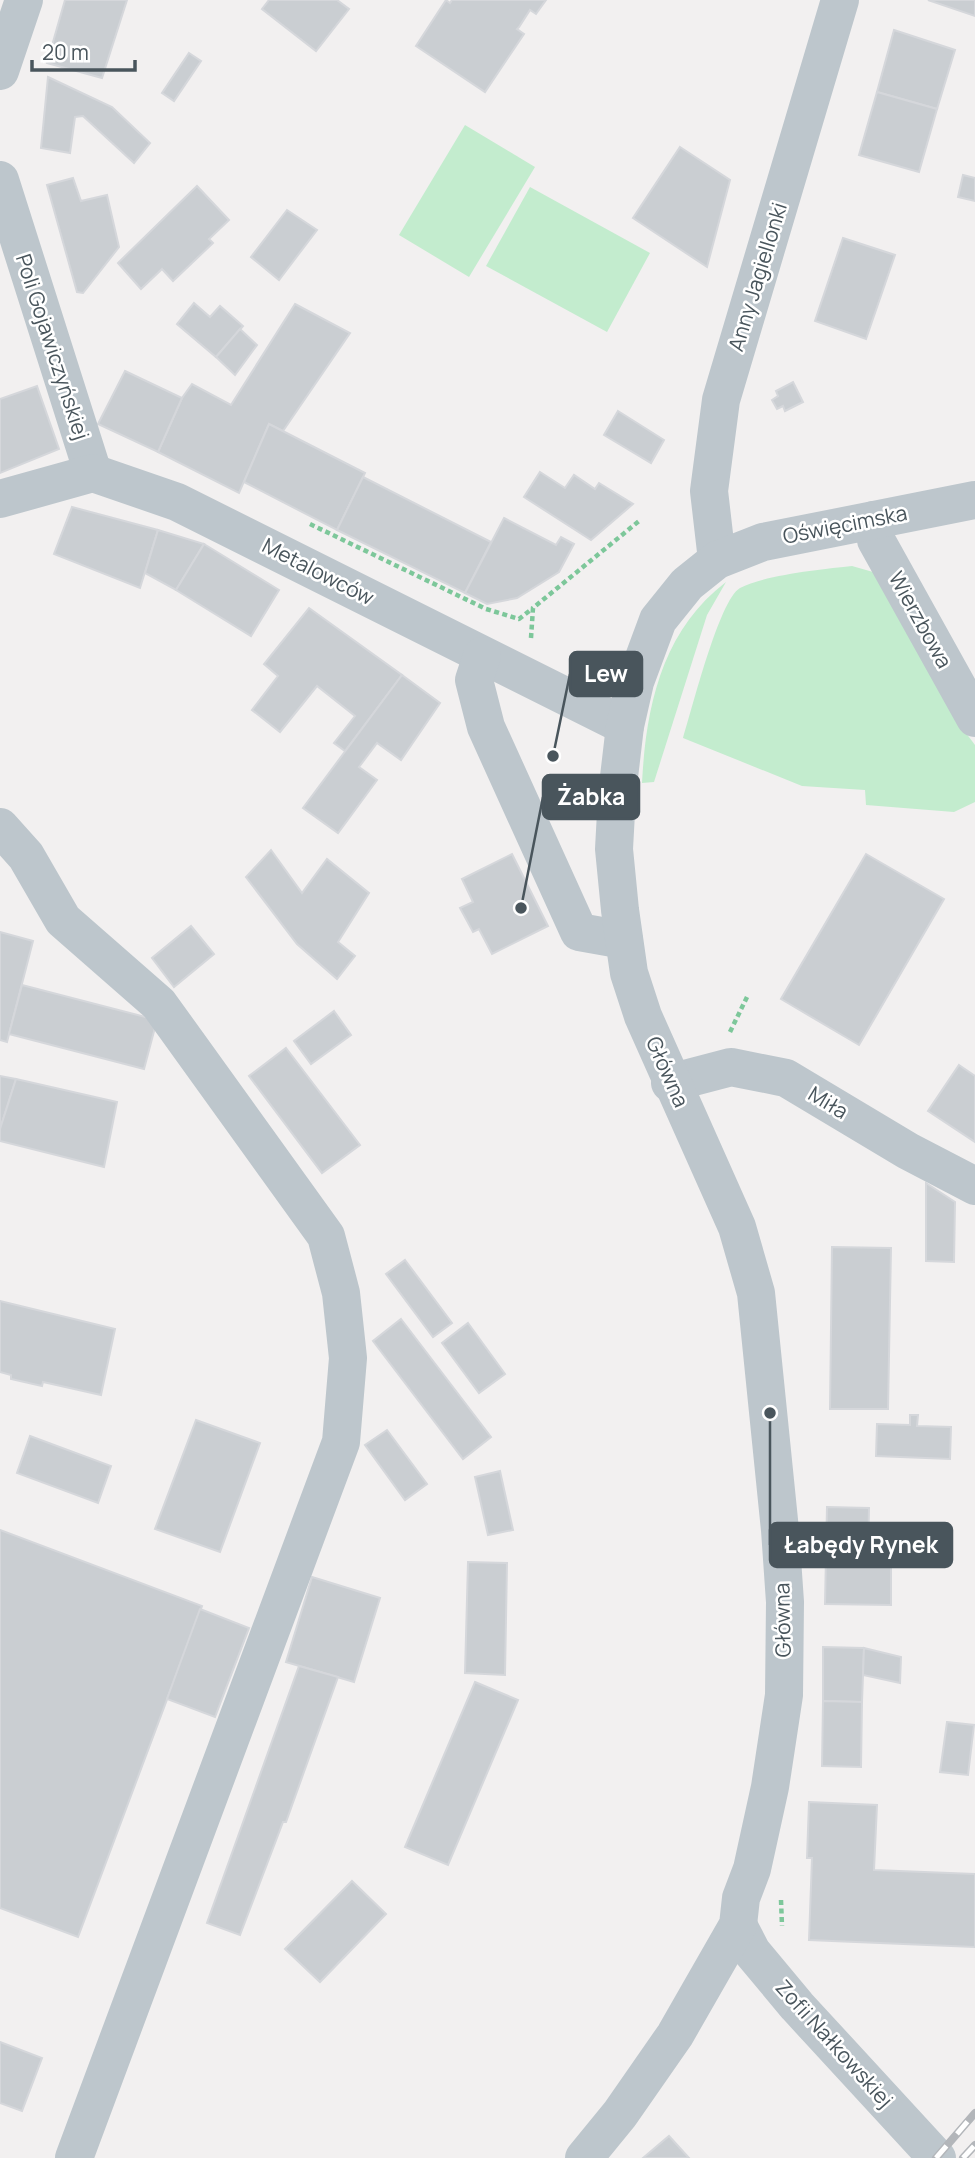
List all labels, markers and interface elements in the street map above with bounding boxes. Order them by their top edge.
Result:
scale bar [32,28,135,72]
text: 20 m [42,38,89,66]
street label: Anny Jagiellonki [721,199,793,355]
street label: Poli Gojawiczyńskiej [10,250,96,443]
street label: Oświęcimska [780,498,909,550]
street label: Metalowców [258,531,379,611]
street label: Wierzbowa [883,566,959,673]
callout: Lew [570,652,642,696]
text: Lew [584,657,628,689]
callout: Żabka [543,775,639,819]
text: Żabka [557,780,625,812]
street label: Główna [640,1032,696,1111]
street label: Miła [803,1079,854,1125]
callout: Łabędy Rynek [770,1523,952,1567]
text: Łabędy Rynek [784,1528,939,1560]
street label: Główna [767,1583,797,1658]
street label: Zofii Nałkowskiej [770,1973,900,2113]

